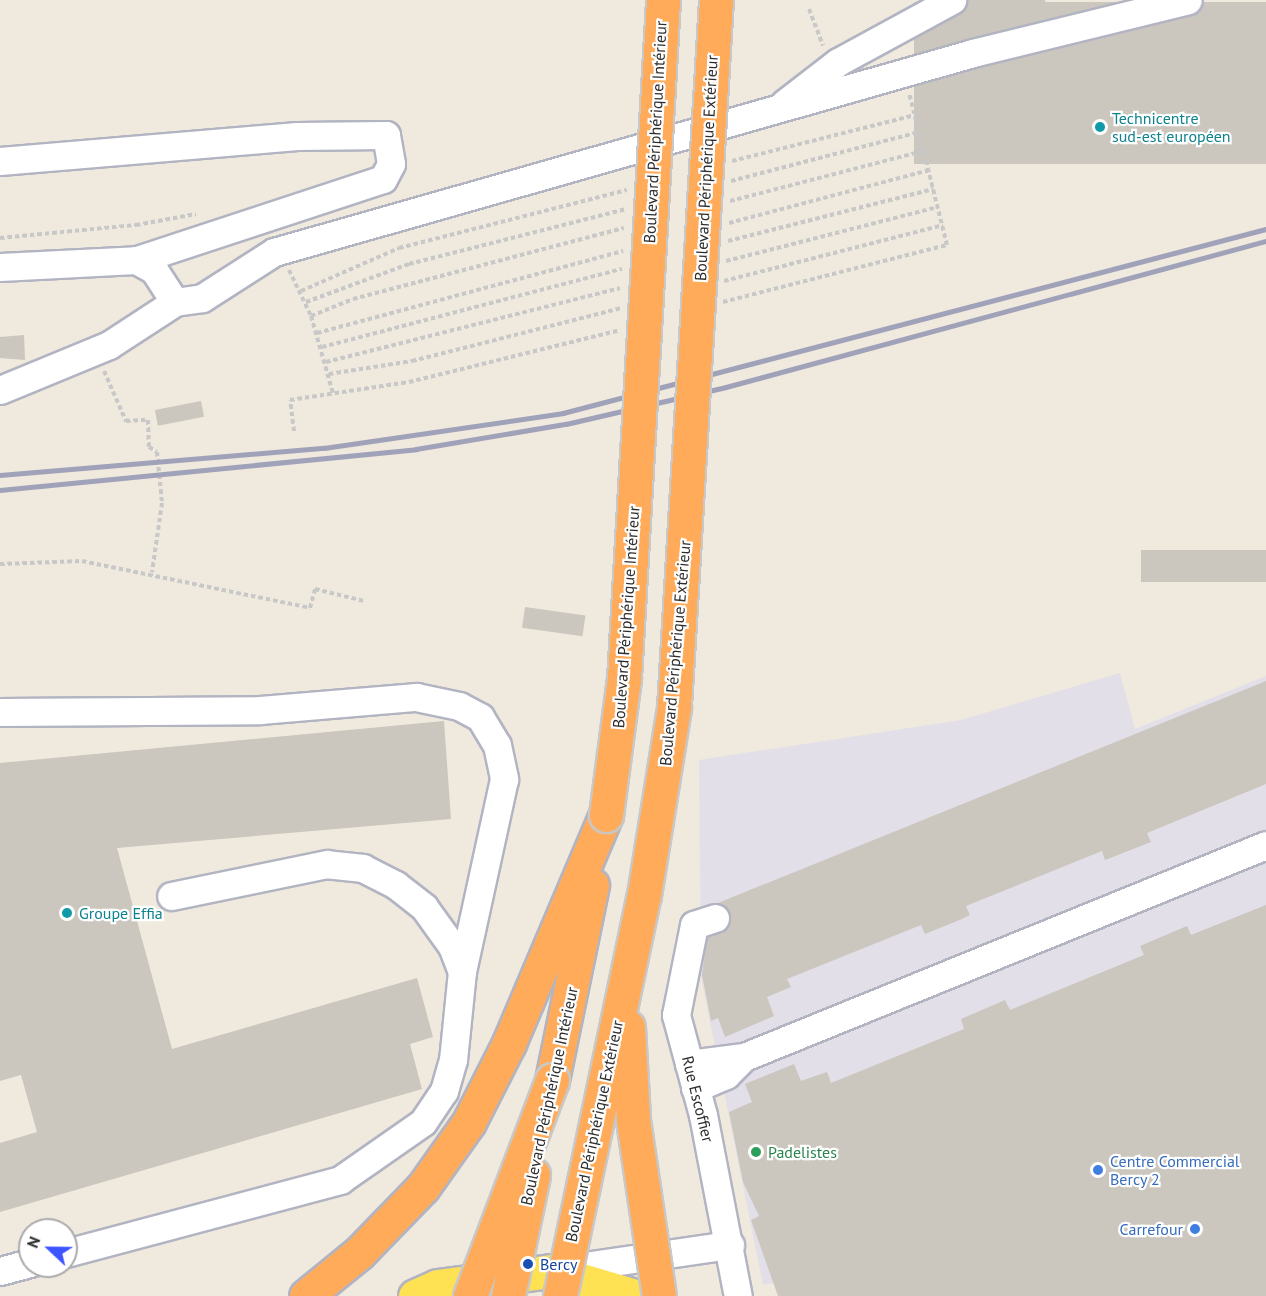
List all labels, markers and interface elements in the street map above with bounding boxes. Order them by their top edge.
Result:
street label: Boulevard Périphérique Intérieur [640,20,670,244]
street label: Boulevard Périphérique Extérieur [690,55,722,281]
place label: Technicentre sud-est européen [1112,108,1231,146]
marker: Technicentre sud-est européen [1093,120,1107,134]
street label: Boulevard Périphérique Intérieur [609,505,643,729]
street label: Boulevard Périphérique Extérieur [656,540,694,766]
place label: Groupe Effia [79,903,163,923]
marker: Groupe Effia [60,906,74,920]
street label: Boulevard Périphérique Intérieur [516,985,582,1207]
street label: Boulevard Périphérique Extérieur [561,1018,627,1244]
street label: Rue Escoffier [678,1054,718,1144]
place label: Padelistes [768,1142,837,1162]
marker: Padelistes [749,1145,763,1159]
place label: Centre Commercial Bercy 2 [1110,1151,1240,1189]
marker: Centre Commercial Bercy 2 [1091,1163,1105,1177]
north arrow [18,1218,78,1278]
place label: Carrefour [1120,1219,1183,1239]
marker: Carrefour [1188,1222,1202,1236]
text: N [22,1233,44,1251]
place label: Bercy [540,1254,577,1274]
marker: Bercy [521,1257,535,1271]

